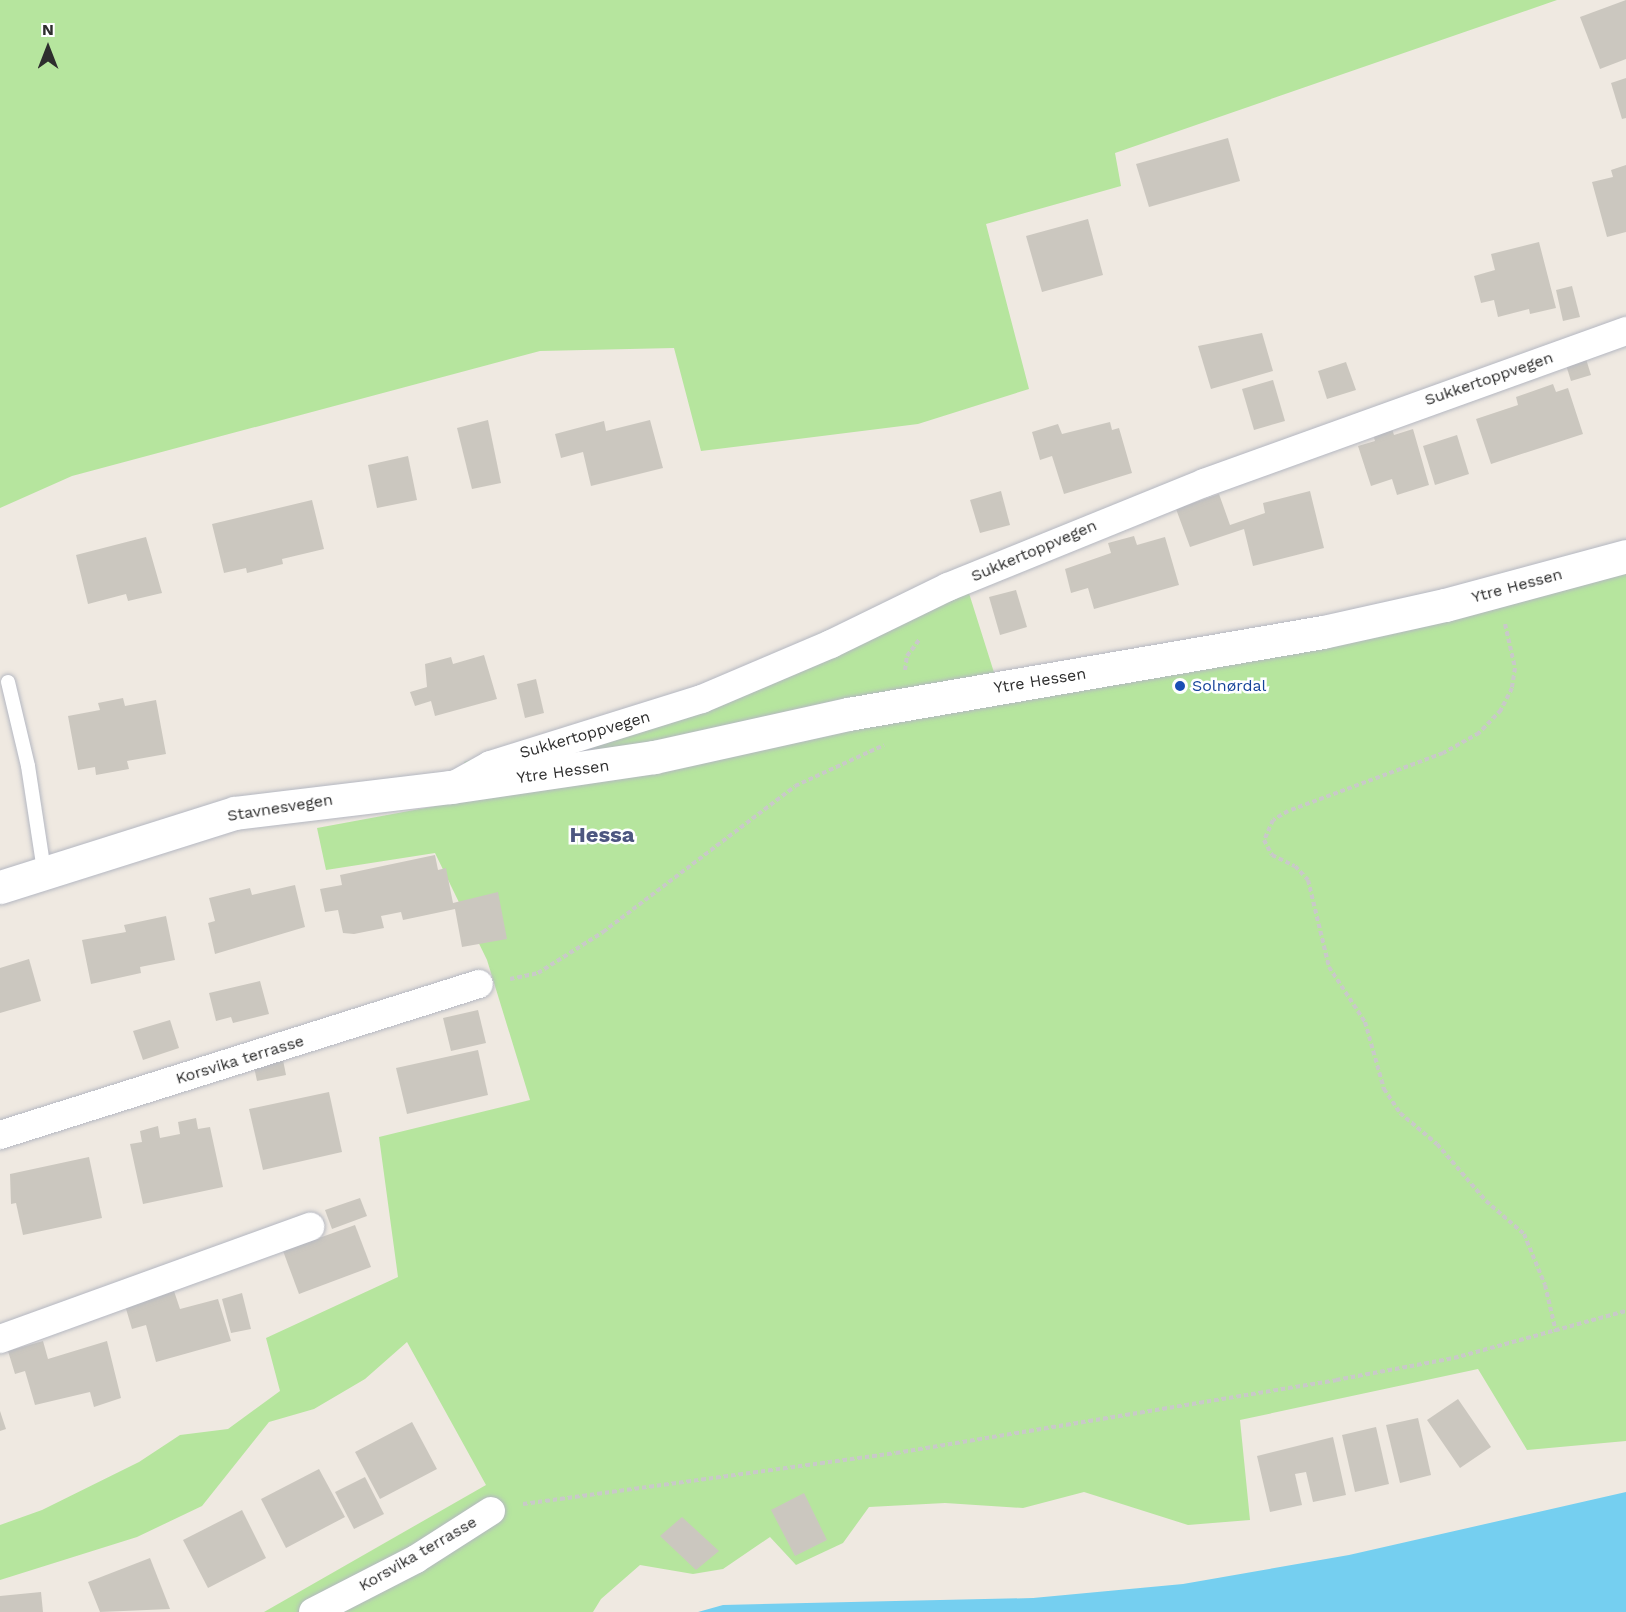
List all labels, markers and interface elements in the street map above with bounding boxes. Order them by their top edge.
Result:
north arrow [18,18,78,78]
text: N [42,20,54,39]
street label: Sukkertoppvegen [1422,348,1556,410]
street label: Sukkertoppvegen [968,516,1100,586]
street label: Ytre Hessen [1470,565,1564,607]
street label: Ytre Hessen [992,664,1088,698]
place label: Solnørdal [1192,676,1267,696]
marker: Solnørdal [1173,679,1187,693]
street label: Sukkertoppvegen [518,707,652,763]
street label: Ytre Hessen [516,756,610,788]
street label: Stavnesvegen [226,790,334,826]
district label: Hessa [569,822,635,848]
street label: Korsvika terrasse [173,1031,307,1089]
street label: Korsvika terrasse [355,1512,481,1596]

